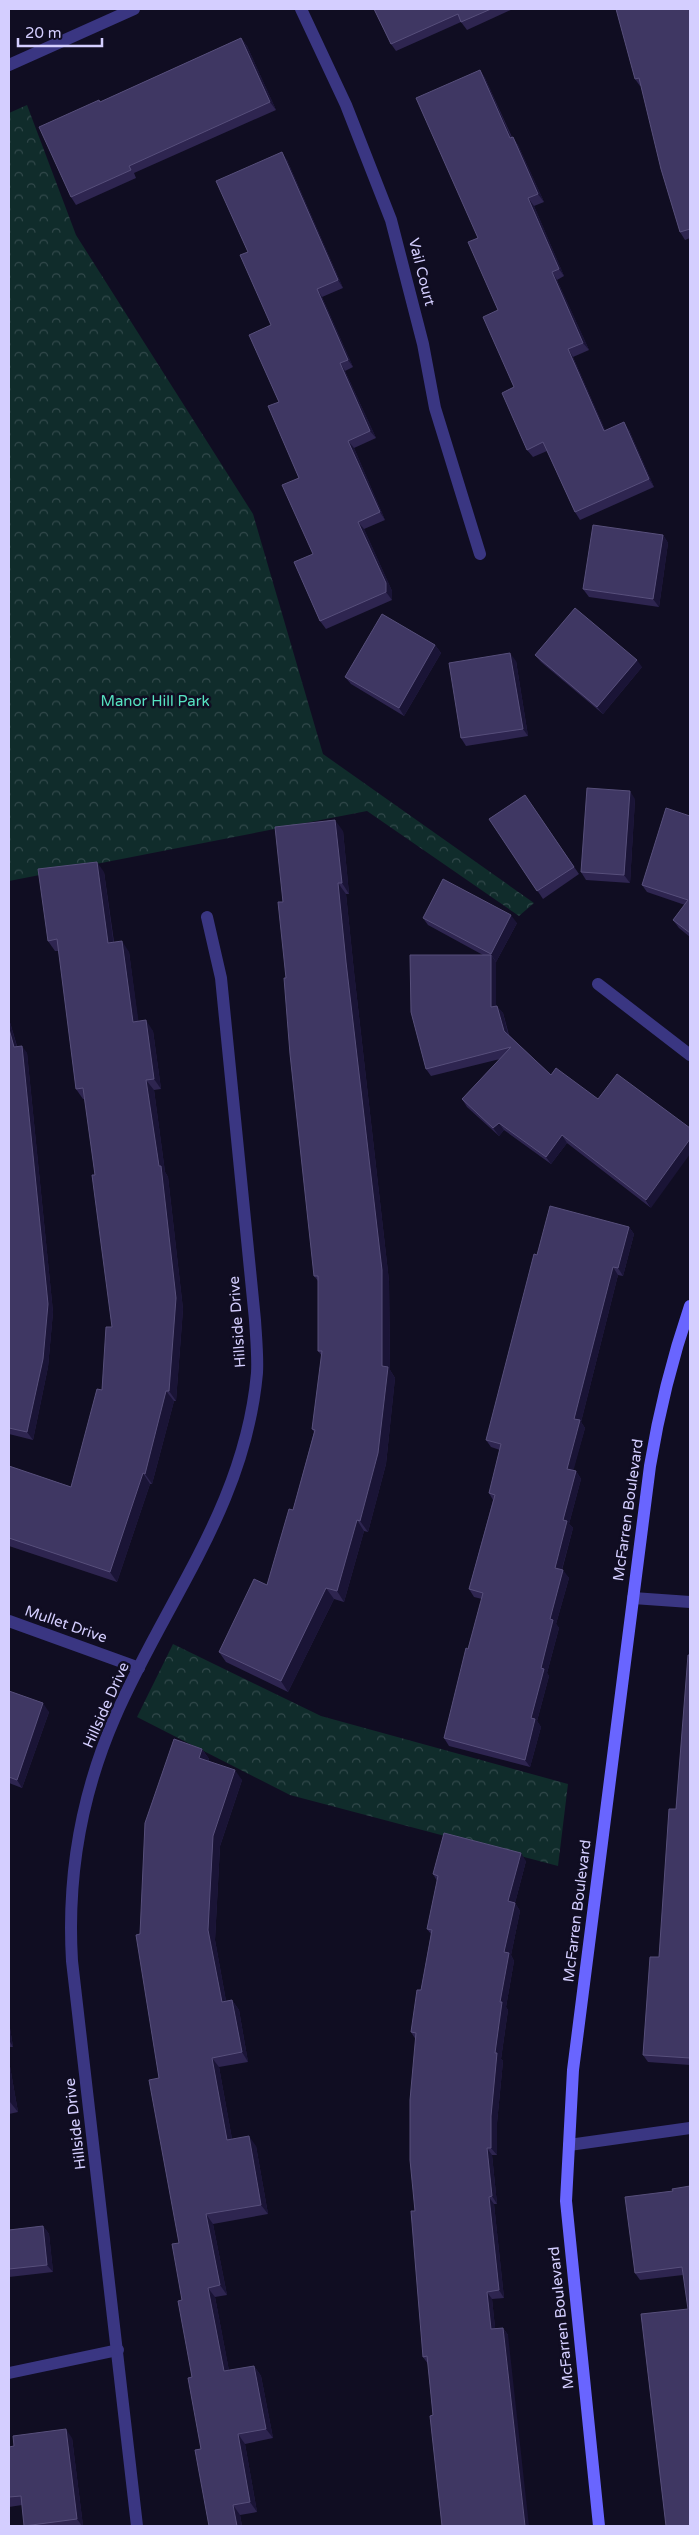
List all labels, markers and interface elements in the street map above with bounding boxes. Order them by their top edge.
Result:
scale bar [18,15,101,47]
text: 20 m [25,24,62,42]
street label: Vail Court [405,236,439,308]
park label: Manor Hill Park [100,692,210,710]
street label: Hillside Drive [225,1275,249,1369]
street label: McFarren Boulevard [609,1438,647,1582]
street label: Mullet Drive [22,1601,110,1647]
street label: Hillside Drive [79,1659,133,1751]
street label: McFarren Boulevard [559,1839,595,1983]
street label: Hillside Drive [60,2077,90,2171]
street label: McFarren Boulevard [545,2246,577,2390]

